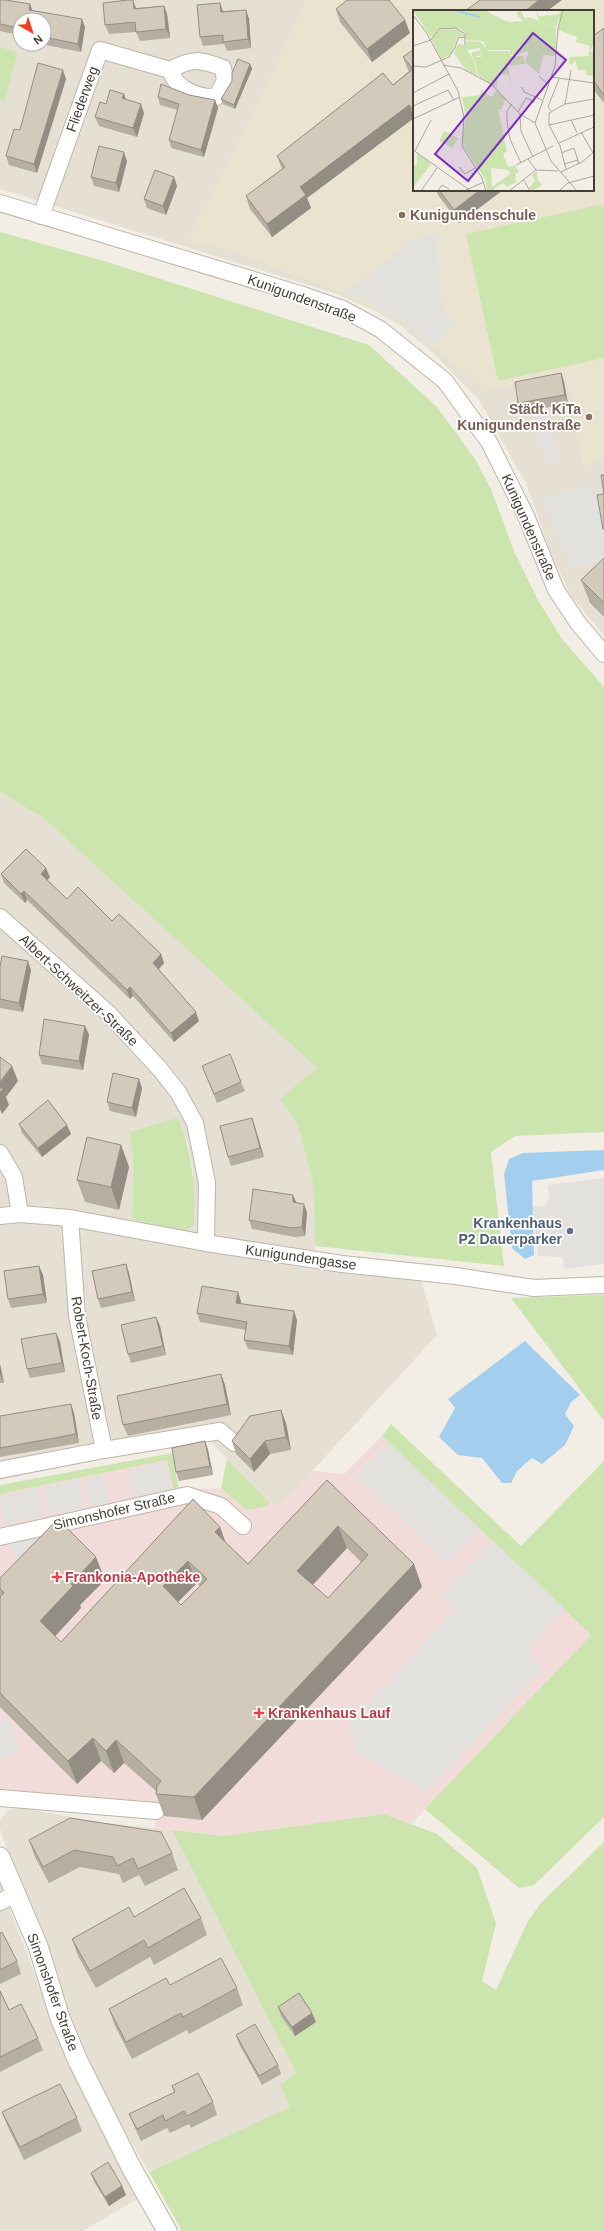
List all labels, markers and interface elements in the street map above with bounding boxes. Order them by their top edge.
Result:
inset map [413,10,594,191]
north arrow [12,12,52,52]
text: N [31,33,45,47]
street label: Fliederweg [63,64,101,134]
place label: Kunigundenschule [410,207,536,223]
marker: Kunigundenschule [397,210,407,220]
street label: Kunigundenstraße [246,271,359,325]
place label: Städt. KiTa Kunigundenstraße [457,401,581,433]
marker: Städt. KiTa Kunigundenstraße [584,412,594,422]
street label: Kunigundenstraße [498,471,560,583]
street label: Albert-Schweitzer-Straße [16,931,142,1049]
place label: Krankenhaus P2 Dauerparker [458,1215,563,1247]
marker: Krankenhaus P2 Dauerparker [565,1226,575,1236]
street label: Kunigundengasse [244,1241,358,1273]
street label: Robert-Koch-Straße [68,1295,106,1421]
street label: Simonshofer Straße [52,1489,177,1533]
place label: Frankonia-Apotheke [65,1569,201,1585]
marker: Frankonia-Apotheke [52,1572,62,1582]
place label: Krankenhaus Lauf [268,1705,390,1721]
marker: Krankenhaus Lauf [253,1707,265,1719]
street label: Simonshofer Straße [24,1931,82,2053]

